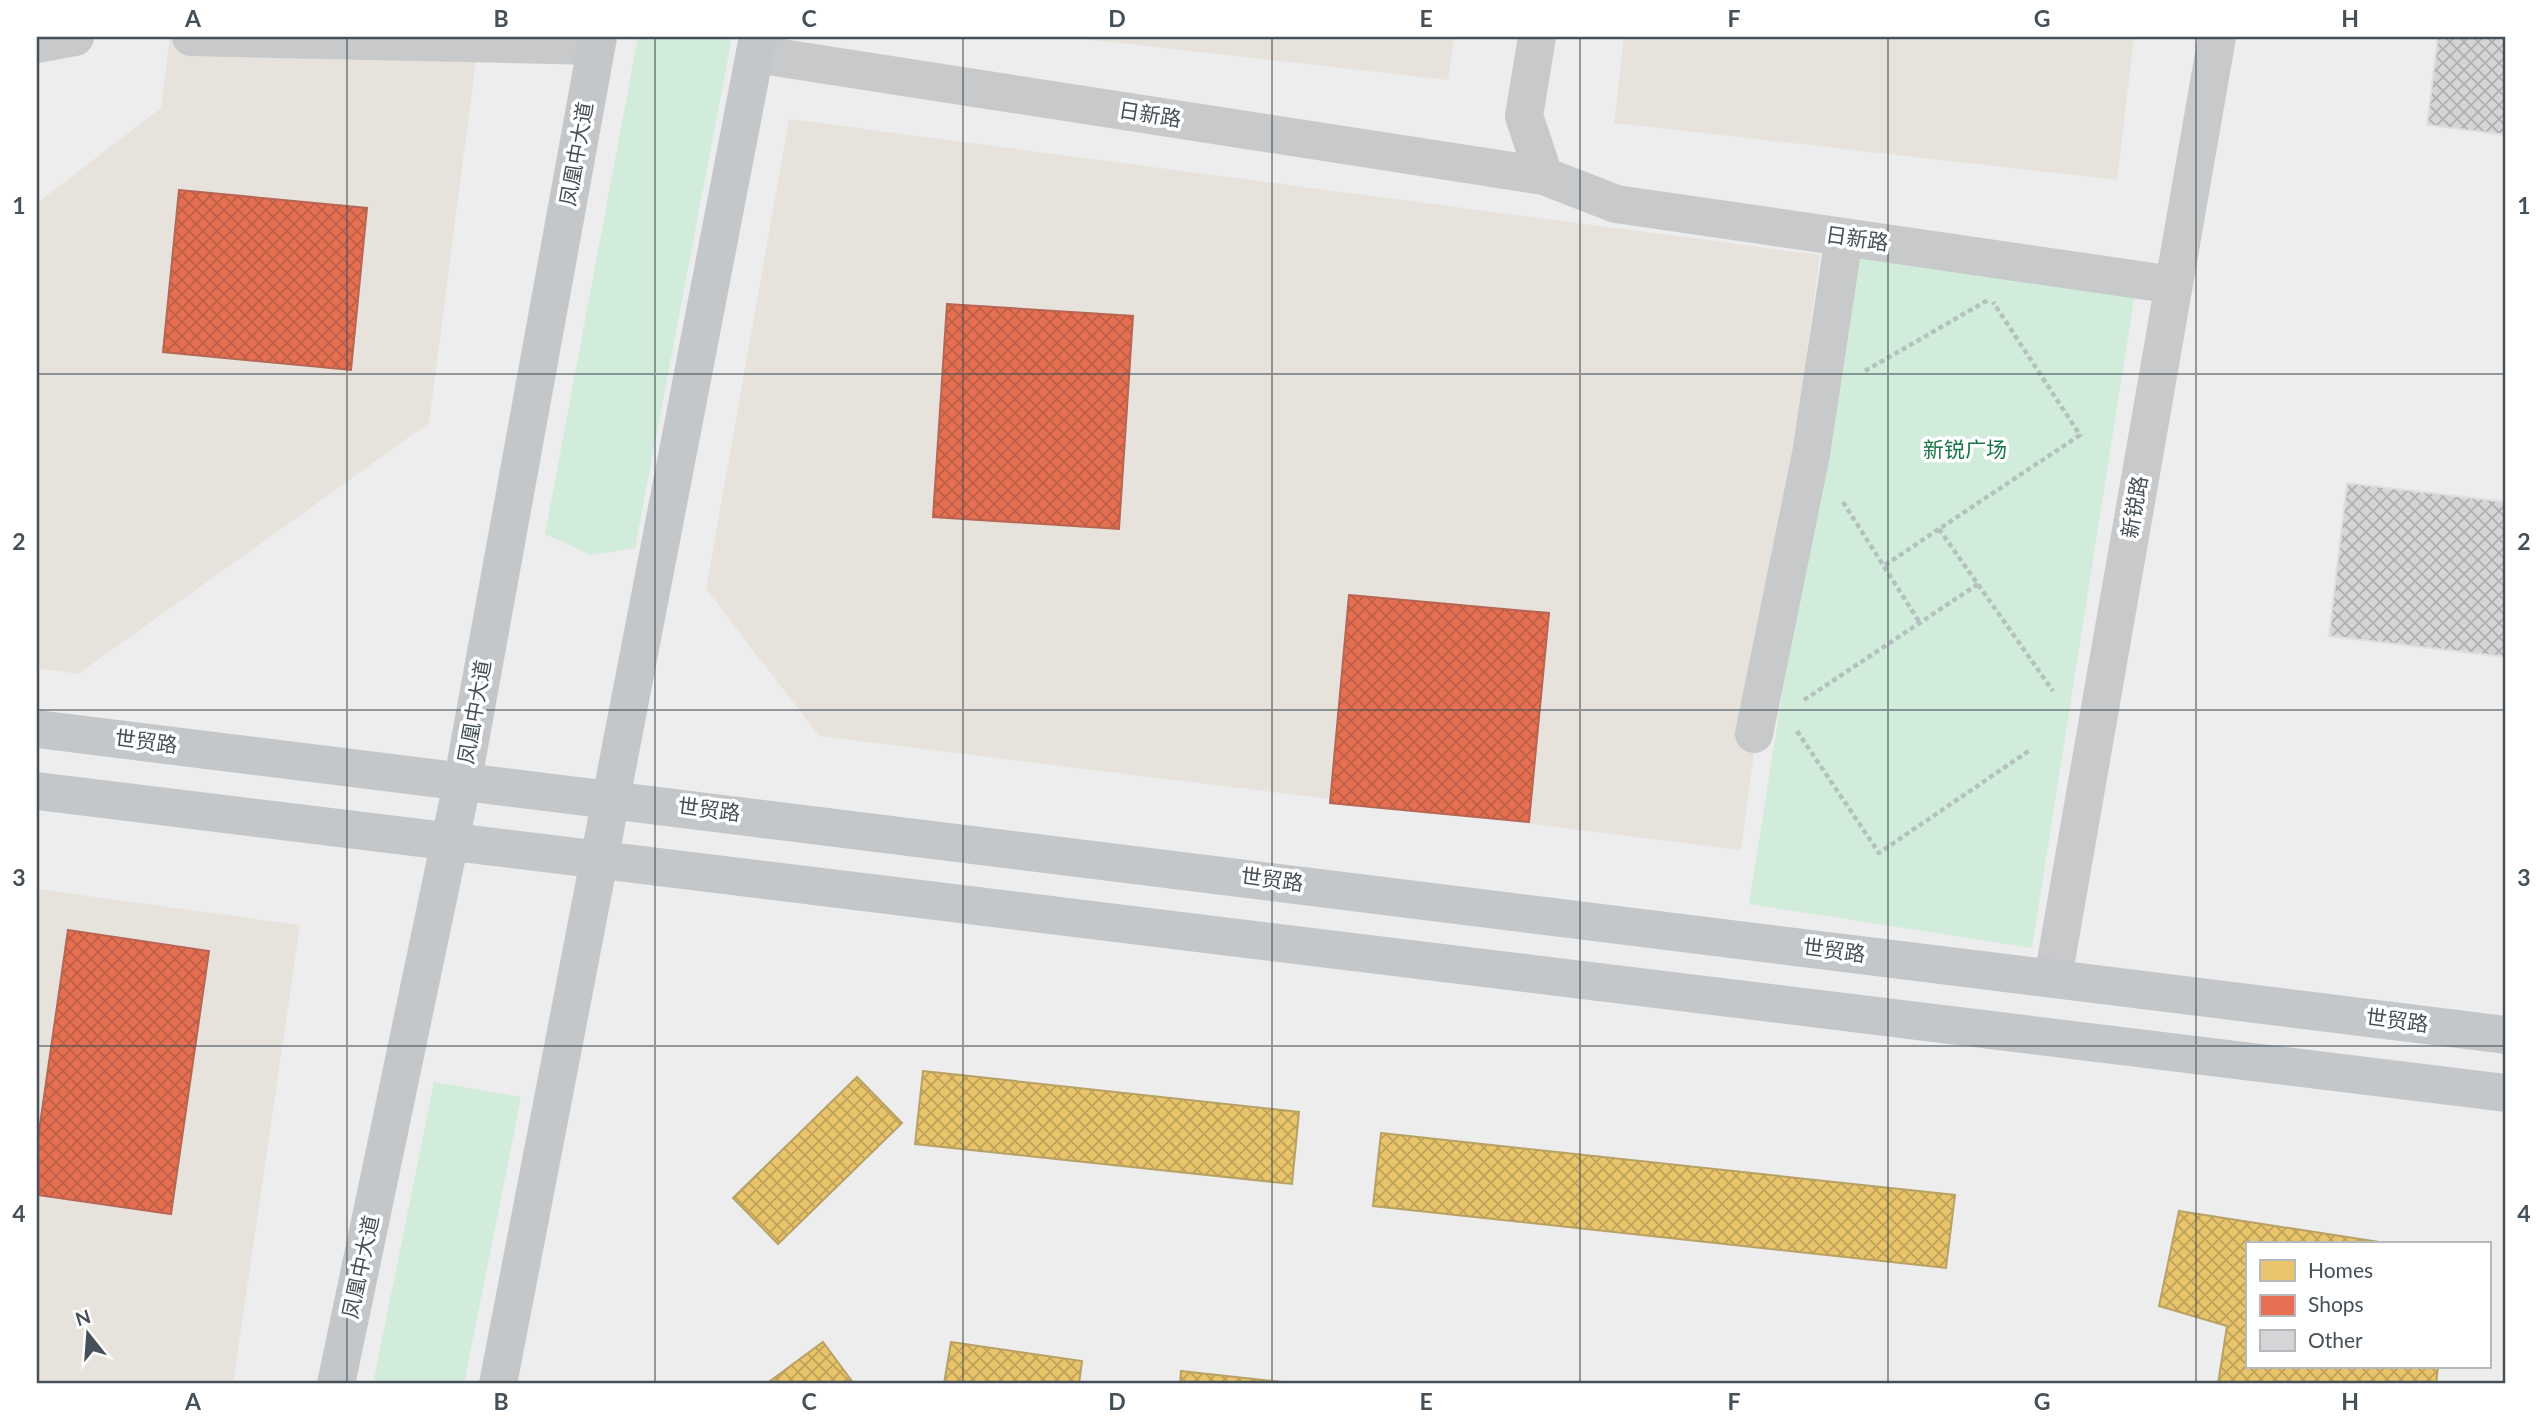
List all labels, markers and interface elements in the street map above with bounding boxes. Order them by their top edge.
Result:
text: A [184,4,202,32]
text: B [493,4,509,32]
text: C [801,4,817,32]
text: D [1108,4,1126,32]
text: E [1419,4,1433,32]
text: F [1727,4,1741,32]
text: G [2034,4,2050,32]
text: H [2341,4,2359,32]
street label: 日新路 [1117,96,1183,131]
street label: 凤凰中大道 [554,100,597,208]
text: 1 [12,191,26,219]
text: 1 [2517,191,2531,219]
street label: 日新路 [1824,221,1890,254]
park label: 新锐广场 [1923,436,2007,461]
street label: 新锐路 [2116,474,2151,540]
text: 2 [12,527,26,555]
text: 2 [2517,527,2531,555]
street label: 凤凰中大道 [452,658,495,766]
street label: 世贸路 [113,724,179,757]
street label: 世贸路 [676,792,742,825]
street label: 世贸路 [1239,862,1305,895]
text: 3 [12,863,26,891]
text: 3 [2517,863,2531,891]
street label: 世贸路 [1801,933,1867,966]
street label: 世贸路 [2364,1003,2430,1036]
text: 4 [12,1199,26,1227]
text: 4 [2517,1199,2531,1227]
street label: 凤凰中大道 [336,1213,383,1321]
legend [2246,1242,2490,1368]
text: Homes [2308,1257,2373,1282]
text: Shops [2308,1291,2364,1316]
north arrow [52,1298,122,1368]
text: N [73,1304,93,1330]
text: Other [2308,1327,2363,1352]
text: A [184,1387,202,1415]
text: B [493,1387,509,1415]
text: C [801,1387,817,1415]
text: D [1108,1387,1126,1415]
text: E [1419,1387,1433,1415]
text: F [1727,1387,1741,1415]
text: G [2034,1387,2050,1415]
text: H [2341,1387,2359,1415]

